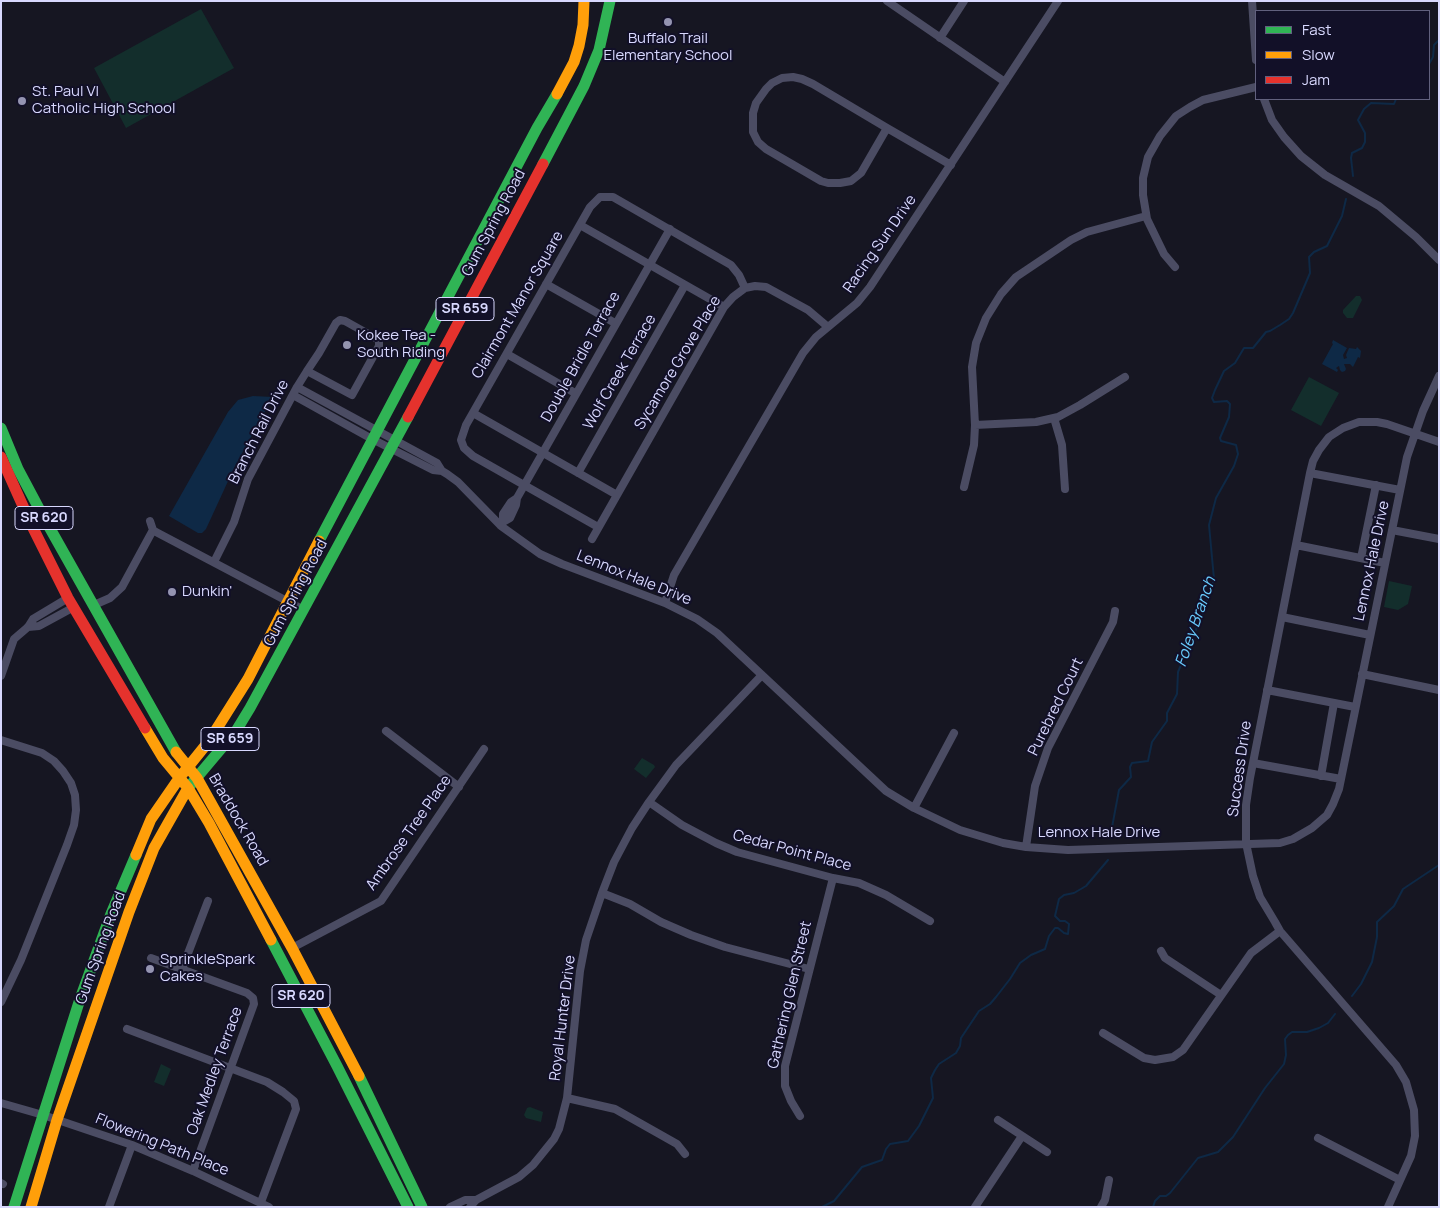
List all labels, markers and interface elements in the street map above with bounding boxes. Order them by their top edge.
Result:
legend [1255,10,1430,100]
marker: Buffalo Trail Elementary School [662,16,674,28]
text: Fast [1302,19,1331,40]
place label: Buffalo Trail Elementary School [604,30,732,65]
text: Slow [1302,44,1335,65]
text: Jam [1302,69,1330,90]
place label: St. Paul VI Catholic High School [32,83,175,118]
marker: St. Paul VI Catholic High School [16,95,28,107]
street label: Gum Spring Road [458,166,530,280]
street label: Racing Sun Drive [840,192,920,296]
street label: Clairmont Manor Square [468,228,568,382]
street label: Double Bridle Terrace [538,289,624,425]
street label: Sycamore Grove Place [631,293,725,433]
road number: SR 659 [436,298,494,320]
street label: Wolf Creek Terrace [580,311,660,433]
place label: Kokee Tea - South Riding [357,327,445,362]
marker: Kokee Tea - South Riding [341,339,353,351]
street label: Branch Rail Drive [225,377,293,487]
street label: Lennox Hale Drive [1350,499,1394,623]
road number: SR 620 [15,506,73,530]
street label: Gum Spring Road [260,536,332,650]
street label: Lennox Hale Drive [574,547,694,609]
water label: Foley Branch [1172,575,1220,669]
place label: Dunkin' [182,583,232,601]
marker: Dunkin' [166,586,178,598]
street label: Purebred Court [1025,655,1087,759]
street label: Success Drive [1224,720,1256,818]
road number: SR 659 [201,728,259,751]
street label: Braddock Road [204,771,272,869]
street label: Ambrose Tree Place [362,772,456,894]
street label: Lennox Hale Drive [1038,824,1160,842]
street label: Cedar Point Place [731,826,853,876]
street label: Gum Spring Road [72,889,130,1007]
street label: Gathering Glen Street [764,919,816,1071]
place label: SprinkleSpark Cakes [160,951,255,986]
street label: Royal Hunter Drive [546,954,580,1082]
marker: SprinkleSpark Cakes [144,963,156,975]
road number: SR 620 [272,984,330,1008]
street label: Oak Medley Terrace [183,1004,247,1138]
street label: Flowering Path Place [93,1110,231,1180]

